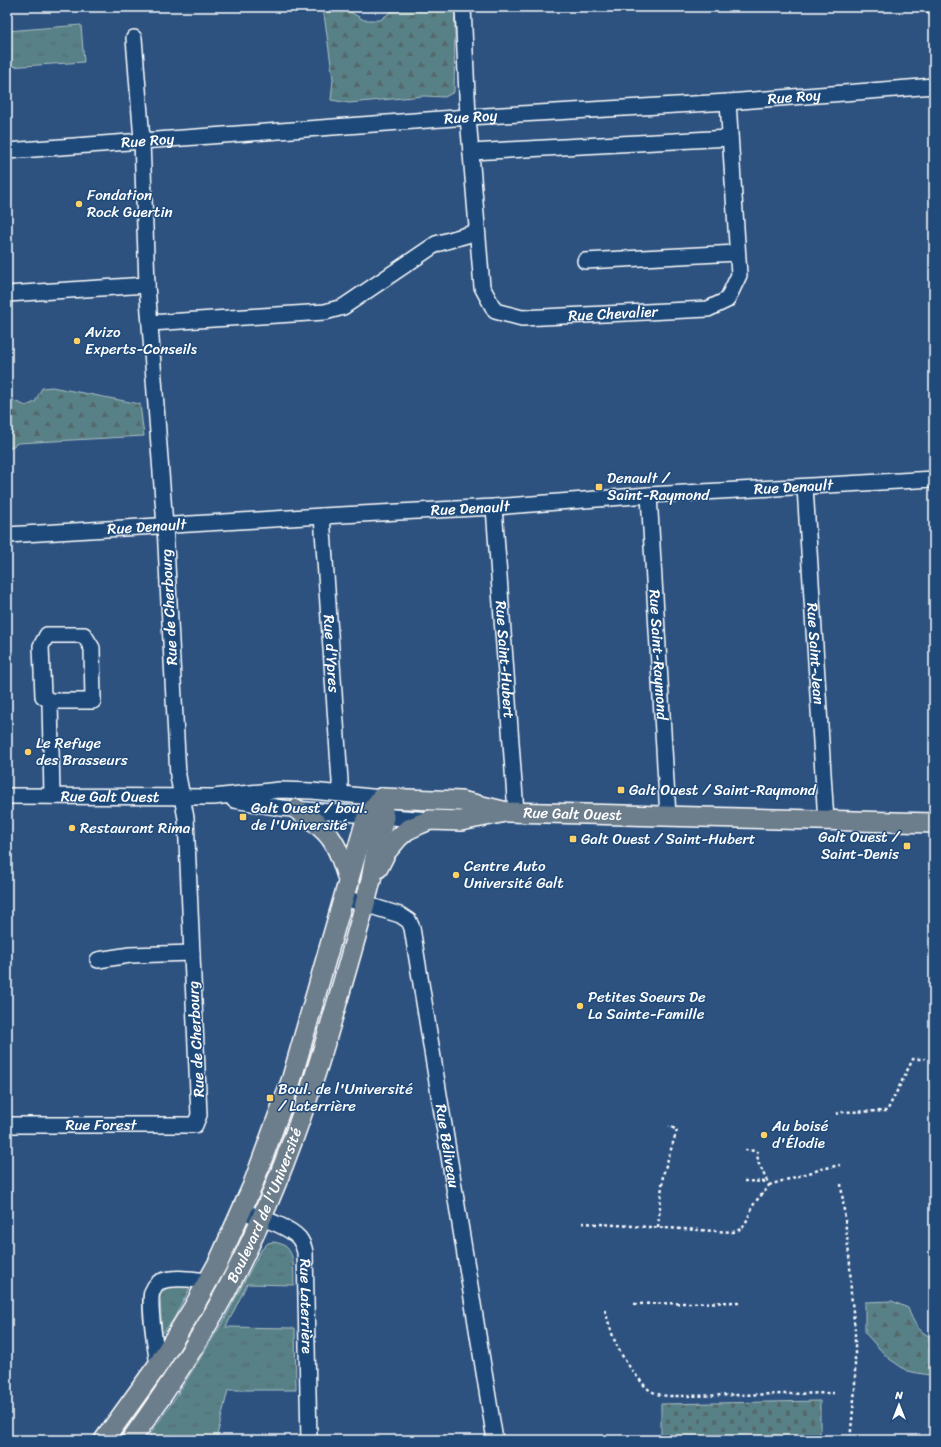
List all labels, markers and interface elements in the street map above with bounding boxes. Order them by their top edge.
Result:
street label: Rue Roy [767,82,822,112]
street label: Rue Roy [443,102,498,132]
street label: Rue Roy [120,126,175,156]
place label: Fondation Rock Guertin [87,182,173,225]
marker: Fondation Rock Guertin [74,199,84,209]
street label: Rue Chevalier [568,298,659,329]
place label: Avizo Experts-Conseils [84,319,198,362]
marker: Avizo Experts-Conseils [72,336,82,346]
place label: Denault / Saint-Raymond [607,465,710,508]
street label: Rue Denault [753,472,835,502]
marker: Denault / Saint-Raymond [594,482,604,492]
street label: Rue Denault [430,493,512,523]
street label: Rue Denault [107,511,188,542]
street label: Rue de Cherbourg [153,548,185,666]
street label: Rue Saint-Raymond [642,589,675,722]
street label: Rue Saint-Hubert [488,600,522,720]
street label: Rue Saint-Jean [799,602,832,705]
street label: Rue d'Ypres [316,614,347,694]
place label: Le Refuge des Brasseurs [36,730,128,773]
marker: Le Refuge des Brasseurs [23,747,33,757]
place label: Galt Ouest / Saint-Raymond [629,777,817,803]
street label: Rue Galt Ouest [61,783,160,810]
marker: Galt Ouest / Saint-Raymond [616,785,626,795]
place label: Galt Ouest / boul. de l'Université [251,795,368,838]
street label: Rue Galt Ouest [523,799,623,828]
marker: Galt Ouest / boul. de l'Université [238,812,248,822]
place label: Restaurant Rima [80,815,191,841]
marker: Restaurant Rima [67,823,77,833]
place label: Galt Ouest / Saint-Denis [818,824,901,867]
place label: Galt Ouest / Saint-Hubert [581,826,756,852]
marker: Galt Ouest / Saint-Hubert [568,834,578,844]
marker: Galt Ouest / Saint-Denis [902,841,912,851]
place label: Centre Auto Université Galt [464,853,564,896]
marker: Centre Auto Université Galt [451,870,461,880]
street label: Rue de Cherbourg [180,980,212,1098]
place label: Petites Soeurs De La Sainte-Famille [588,984,706,1027]
marker: Petites Soeurs De La Sainte-Famille [575,1001,585,1011]
place label: Boul. de l'Université / Laterrière [278,1076,413,1119]
marker: Boul. de l'Université / Laterrière [265,1093,275,1103]
street label: Rue Béliveau [428,1102,467,1190]
street label: Rue Forest [65,1112,138,1138]
place label: Au boisé d'Élodie [771,1113,829,1156]
street label: Boulevard de l'Université [220,1124,309,1288]
marker: Au boisé d'Élodie [759,1130,769,1140]
street label: Rue Laterrière [292,1258,320,1354]
north arrow [879,1385,919,1425]
text: N [894,1386,903,1405]

